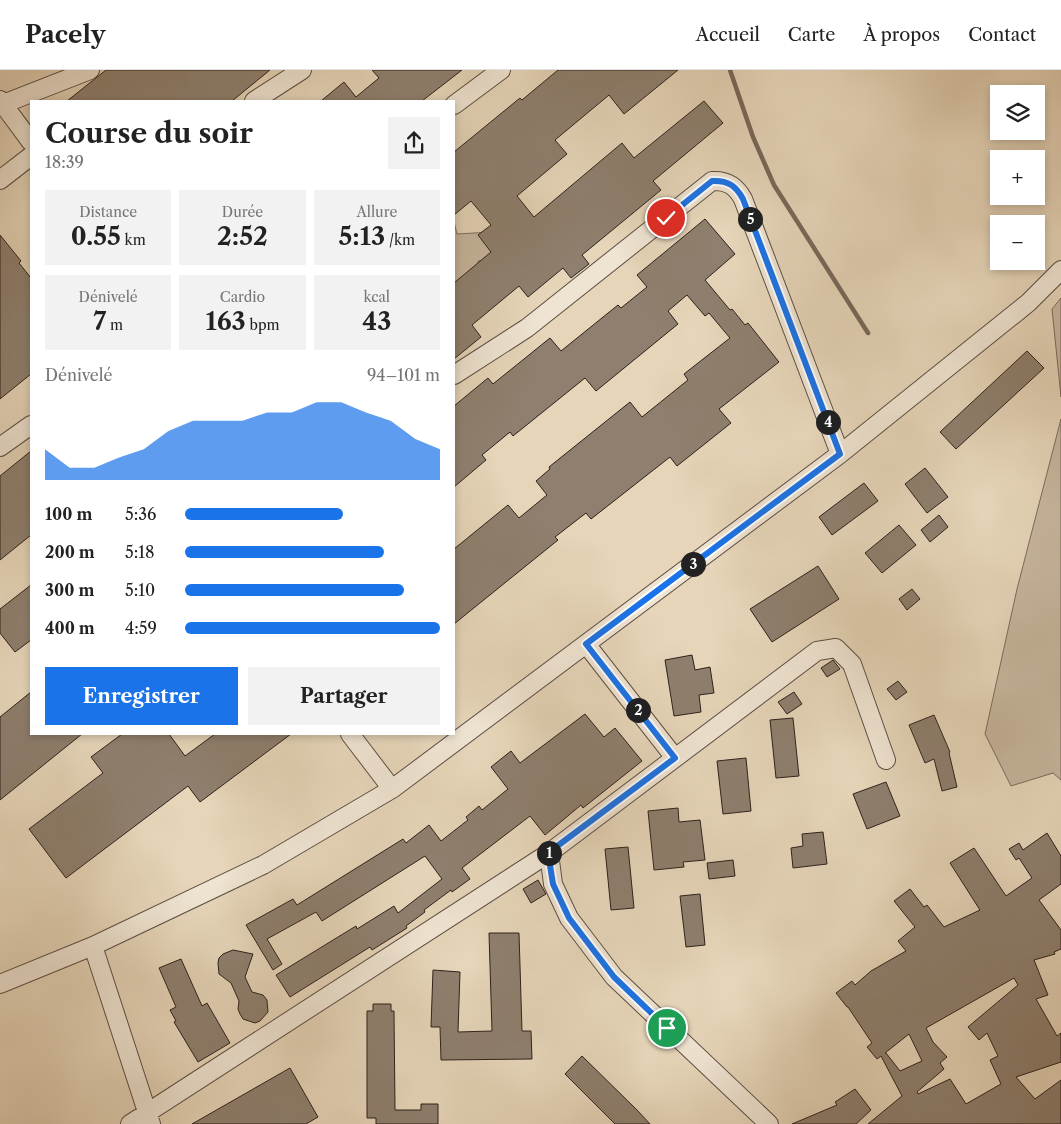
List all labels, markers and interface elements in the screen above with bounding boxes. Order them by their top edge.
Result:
text: Pacely [25,20,105,49]
text: Accueil [696,24,760,46]
text: Carte [788,24,835,46]
text: À propos [863,24,940,46]
text: Contact [968,24,1036,46]
map controls [990,85,1045,270]
button: layers [990,85,1045,140]
text: Course du soir [45,116,253,150]
button: share [388,117,440,169]
button: + [990,150,1045,205]
text: 18:39 [45,152,84,172]
pin [645,197,687,239]
text: Distance [79,203,137,221]
text: Durée [222,203,263,221]
text: Allure [356,203,397,221]
icon: check [652,204,680,232]
pin: 5 [738,206,762,232]
text: 5 [747,210,754,228]
button: − [990,215,1045,270]
text: 0.55 [71,221,121,252]
text: 2:52 [217,221,268,252]
text: 5:13 [339,221,385,252]
text: km [121,231,146,249]
text: /km [385,231,415,249]
text: Dénivelé [79,288,138,306]
text: Cardio [220,288,265,306]
text: kcal [364,288,390,306]
text: 7 [93,306,106,337]
text: 163 [205,306,246,337]
text: 43 [362,306,391,337]
text: m [106,316,123,334]
text: bpm [246,316,280,334]
text: Dénivelé [45,365,113,385]
text: 94–101 m [367,365,440,385]
pin: 4 [816,410,840,434]
text: 4 [824,413,833,431]
text: 100 m [45,504,92,524]
text: 5:36 [125,504,156,524]
text: 200 m [45,542,95,562]
text: 5:18 [125,542,154,562]
pin: 3 [680,552,706,576]
text: 3 [690,555,697,573]
text: 300 m [45,580,94,600]
text: 5:10 [125,580,155,600]
text: 400 m [45,618,95,638]
text: 4:59 [125,618,157,638]
button: Enregistrer [45,667,238,725]
button: Partager [248,667,440,725]
pin: 2 [626,698,650,722]
text: 2 [634,701,643,719]
pin: 1 [536,840,562,866]
text: 1 [546,844,553,862]
pin [646,1007,688,1049]
icon: arrive [653,1014,681,1042]

